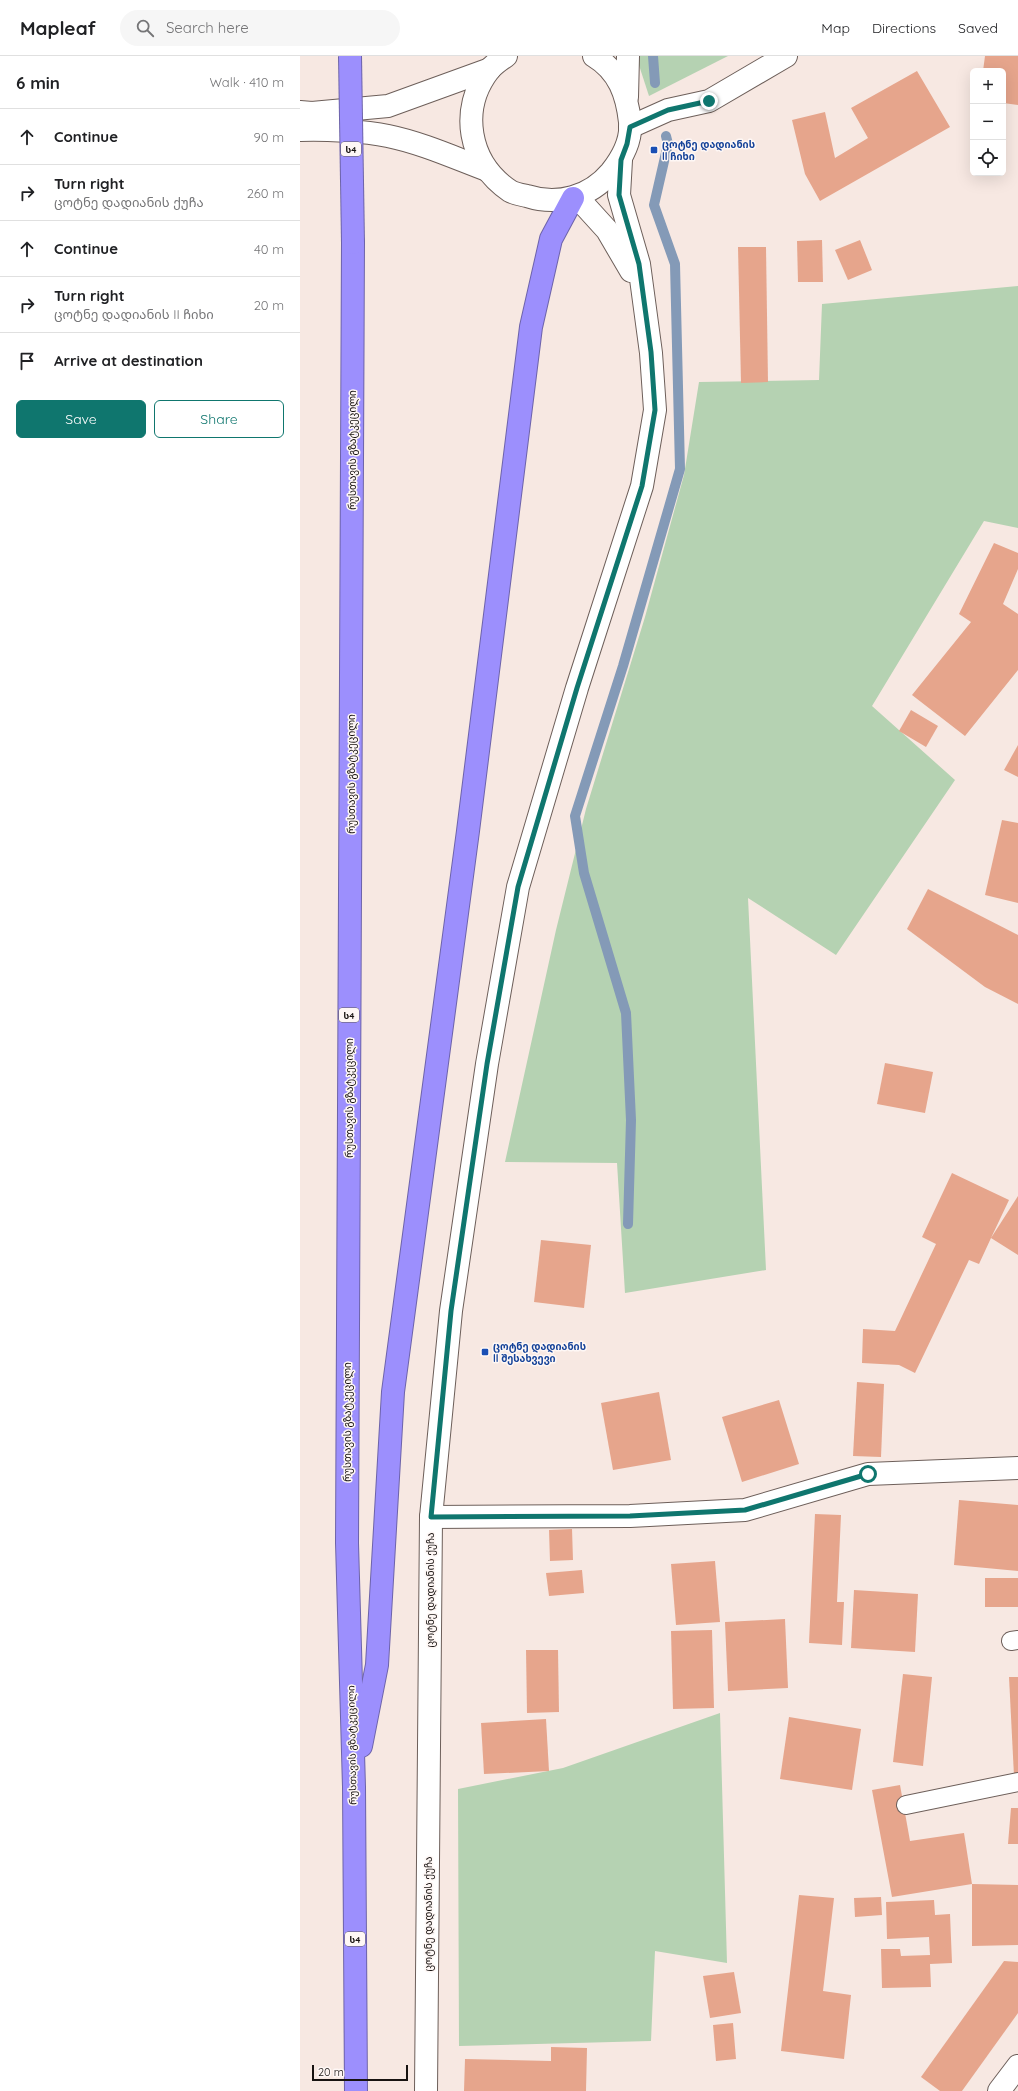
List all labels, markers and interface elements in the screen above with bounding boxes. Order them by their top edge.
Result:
search box [120,10,400,46]
text: Mapleaf [20,16,96,40]
icon: search [134,17,156,39]
text: Search here [166,18,249,37]
text: Map [821,19,850,37]
text: Directions [872,19,936,37]
text: Saved [958,19,998,37]
map controls [970,68,1006,176]
button: + [970,68,1006,104]
text: 6 min [16,72,60,93]
text: Walk · 410 m [209,74,284,90]
route end [700,92,718,110]
button: − [970,104,1006,140]
icon: ahead [16,126,38,148]
text: Continue [54,127,118,146]
text: 90 m [254,129,284,145]
place label: ცოტნე დადიანის II ჩიხი [662,138,755,163]
button: locate [970,140,1006,176]
road number: ს4 [341,142,361,156]
marker: ცოტნე დადიანის II ჩიხი [649,145,659,155]
text: Turn right [54,174,125,193]
icon: right [16,182,38,204]
text: 260 m [247,185,284,201]
text: ცოტნე დადიანის ქუჩა [54,194,204,210]
icon: ahead [16,238,38,260]
text: Continue [54,239,118,258]
text: 40 m [254,241,284,257]
text: Turn right [54,286,125,305]
icon: right [16,294,38,316]
text: 20 m [254,297,284,313]
text: ცოტნე დადიანის II ჩიხი [54,306,214,322]
icon: arrive [16,350,38,372]
text: Arrive at destination [54,351,203,370]
street label: რუსთავის გზატკეცილი [346,390,359,510]
button: Save [16,400,146,438]
button: Share [154,400,284,438]
street label: რუსთავის გზატკეცილი [345,714,358,834]
road number: ს4 [339,1008,359,1022]
street label: რუსთავის გზატკეცილი [343,1038,356,1158]
place label: ცოტნე დადიანის II შესახვევი [493,1340,586,1365]
marker: ცოტნე დადიანის II შესახვევი [480,1347,490,1357]
street label: რუსთავის გზატკეცილი [341,1362,354,1482]
route start [859,1465,877,1483]
street label: ცოტნე დადიანის ქუჩა [424,1532,437,1648]
street label: რუსთავის გზატკეცილი [344,1685,360,1805]
street label: ცოტნე დადიანის ქუჩა [422,1856,435,1972]
road number: ს4 [345,1932,365,1946]
scale bar [312,2063,408,2082]
text: 20 m [318,2065,344,2079]

